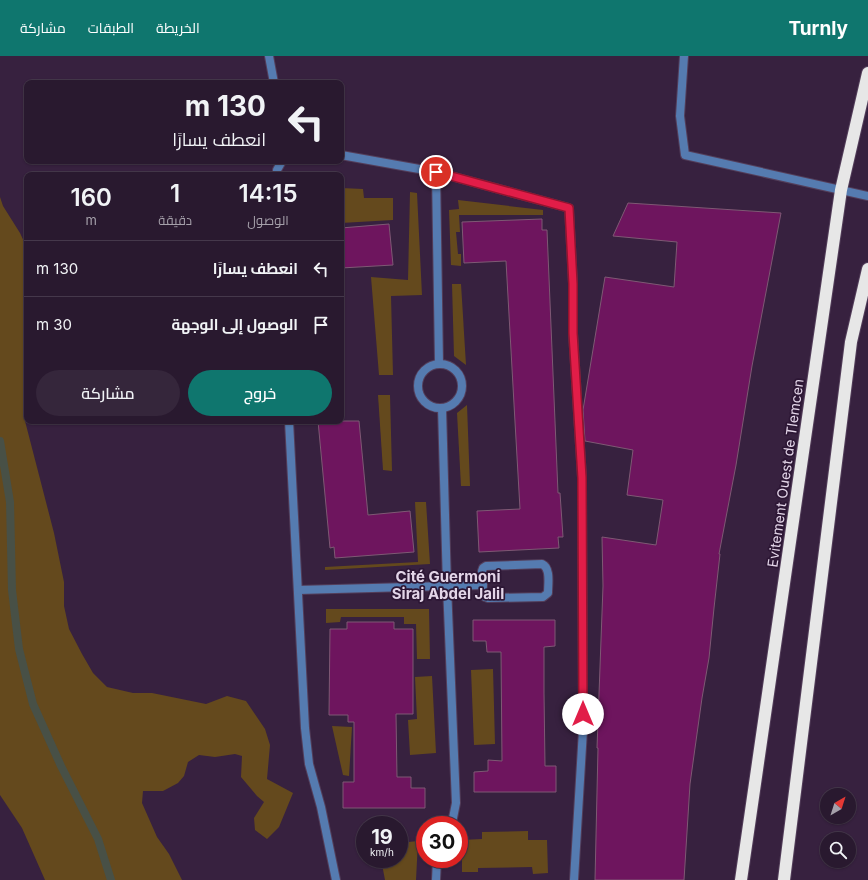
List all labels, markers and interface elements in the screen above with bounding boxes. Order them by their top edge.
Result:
text: Turnly [788,17,848,40]
text: مشاركة [20,19,66,36]
text: الطبقات [88,19,134,36]
text: الخريطة [156,19,200,36]
text: 130 m [185,89,266,123]
icon: left [280,96,332,148]
text: انعطف يسارًا [172,129,266,150]
pin [419,155,453,189]
icon: arrive [425,161,447,183]
text: 1 [170,179,180,208]
text: 14:15 [239,179,298,208]
text: 160 [70,183,112,212]
text: m [85,212,97,228]
text: دقيقة [158,212,192,228]
text: الوصول [247,212,289,228]
icon: left [310,258,332,280]
text: 130 m [36,259,78,278]
text: انعطف يسارًا [213,259,298,278]
icon: arrive [310,314,332,336]
text: 30 m [36,315,72,334]
text: الوصول إلى الوجهة [171,315,298,334]
button: مشاركة [36,370,180,416]
button: خروج [188,370,332,416]
street label: Evitement Ouest de Tlemcen [763,377,807,569]
district label: Cité Guermoni Siraj Abdel Jalil [392,567,504,603]
position arrow [562,693,604,735]
north arrow [820,788,856,824]
map controls [820,788,856,868]
speed limit sign: 30 [416,816,468,868]
text: 19 [371,825,393,849]
button: search [820,832,856,868]
text: km/h [370,846,394,858]

